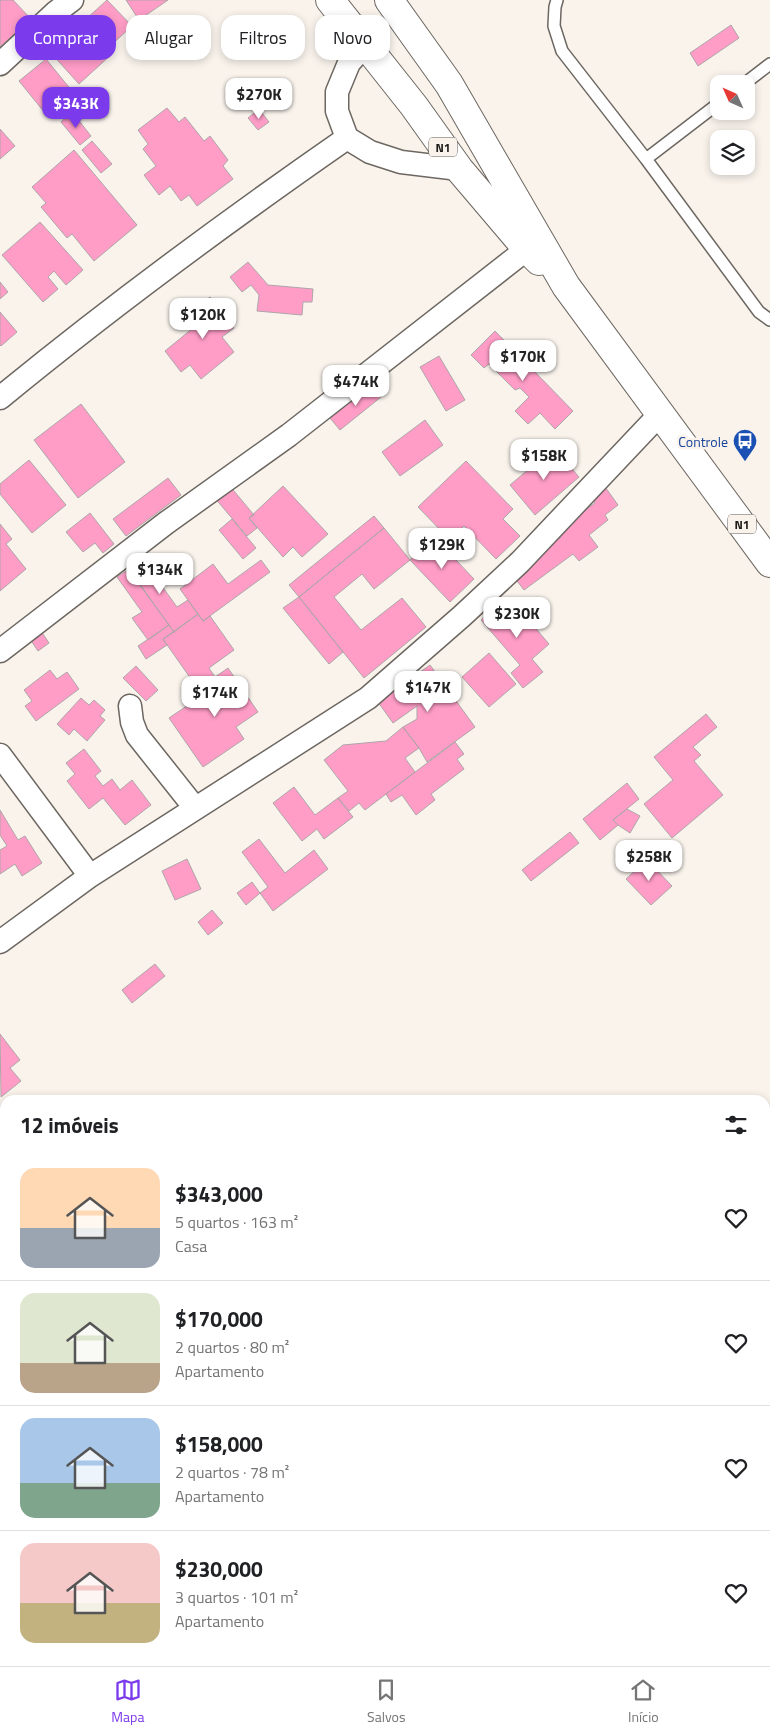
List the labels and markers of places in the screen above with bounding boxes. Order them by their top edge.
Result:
pin: $270K [224,78,294,120]
pin: $343K [41,86,111,129]
pin: $120K [168,298,238,340]
pin: $170K [488,340,558,382]
pin: $474K [321,364,391,407]
bus stop icon: Controle [732,428,758,462]
place label: Controle [678,431,728,452]
pin: $158K [509,438,579,481]
pin: $129K [407,528,477,570]
pin: $134K [125,552,195,595]
pin: $230K [482,596,552,639]
pin: $147K [393,670,463,713]
pin: $174K [180,676,250,718]
pin: $258K [614,840,684,882]

